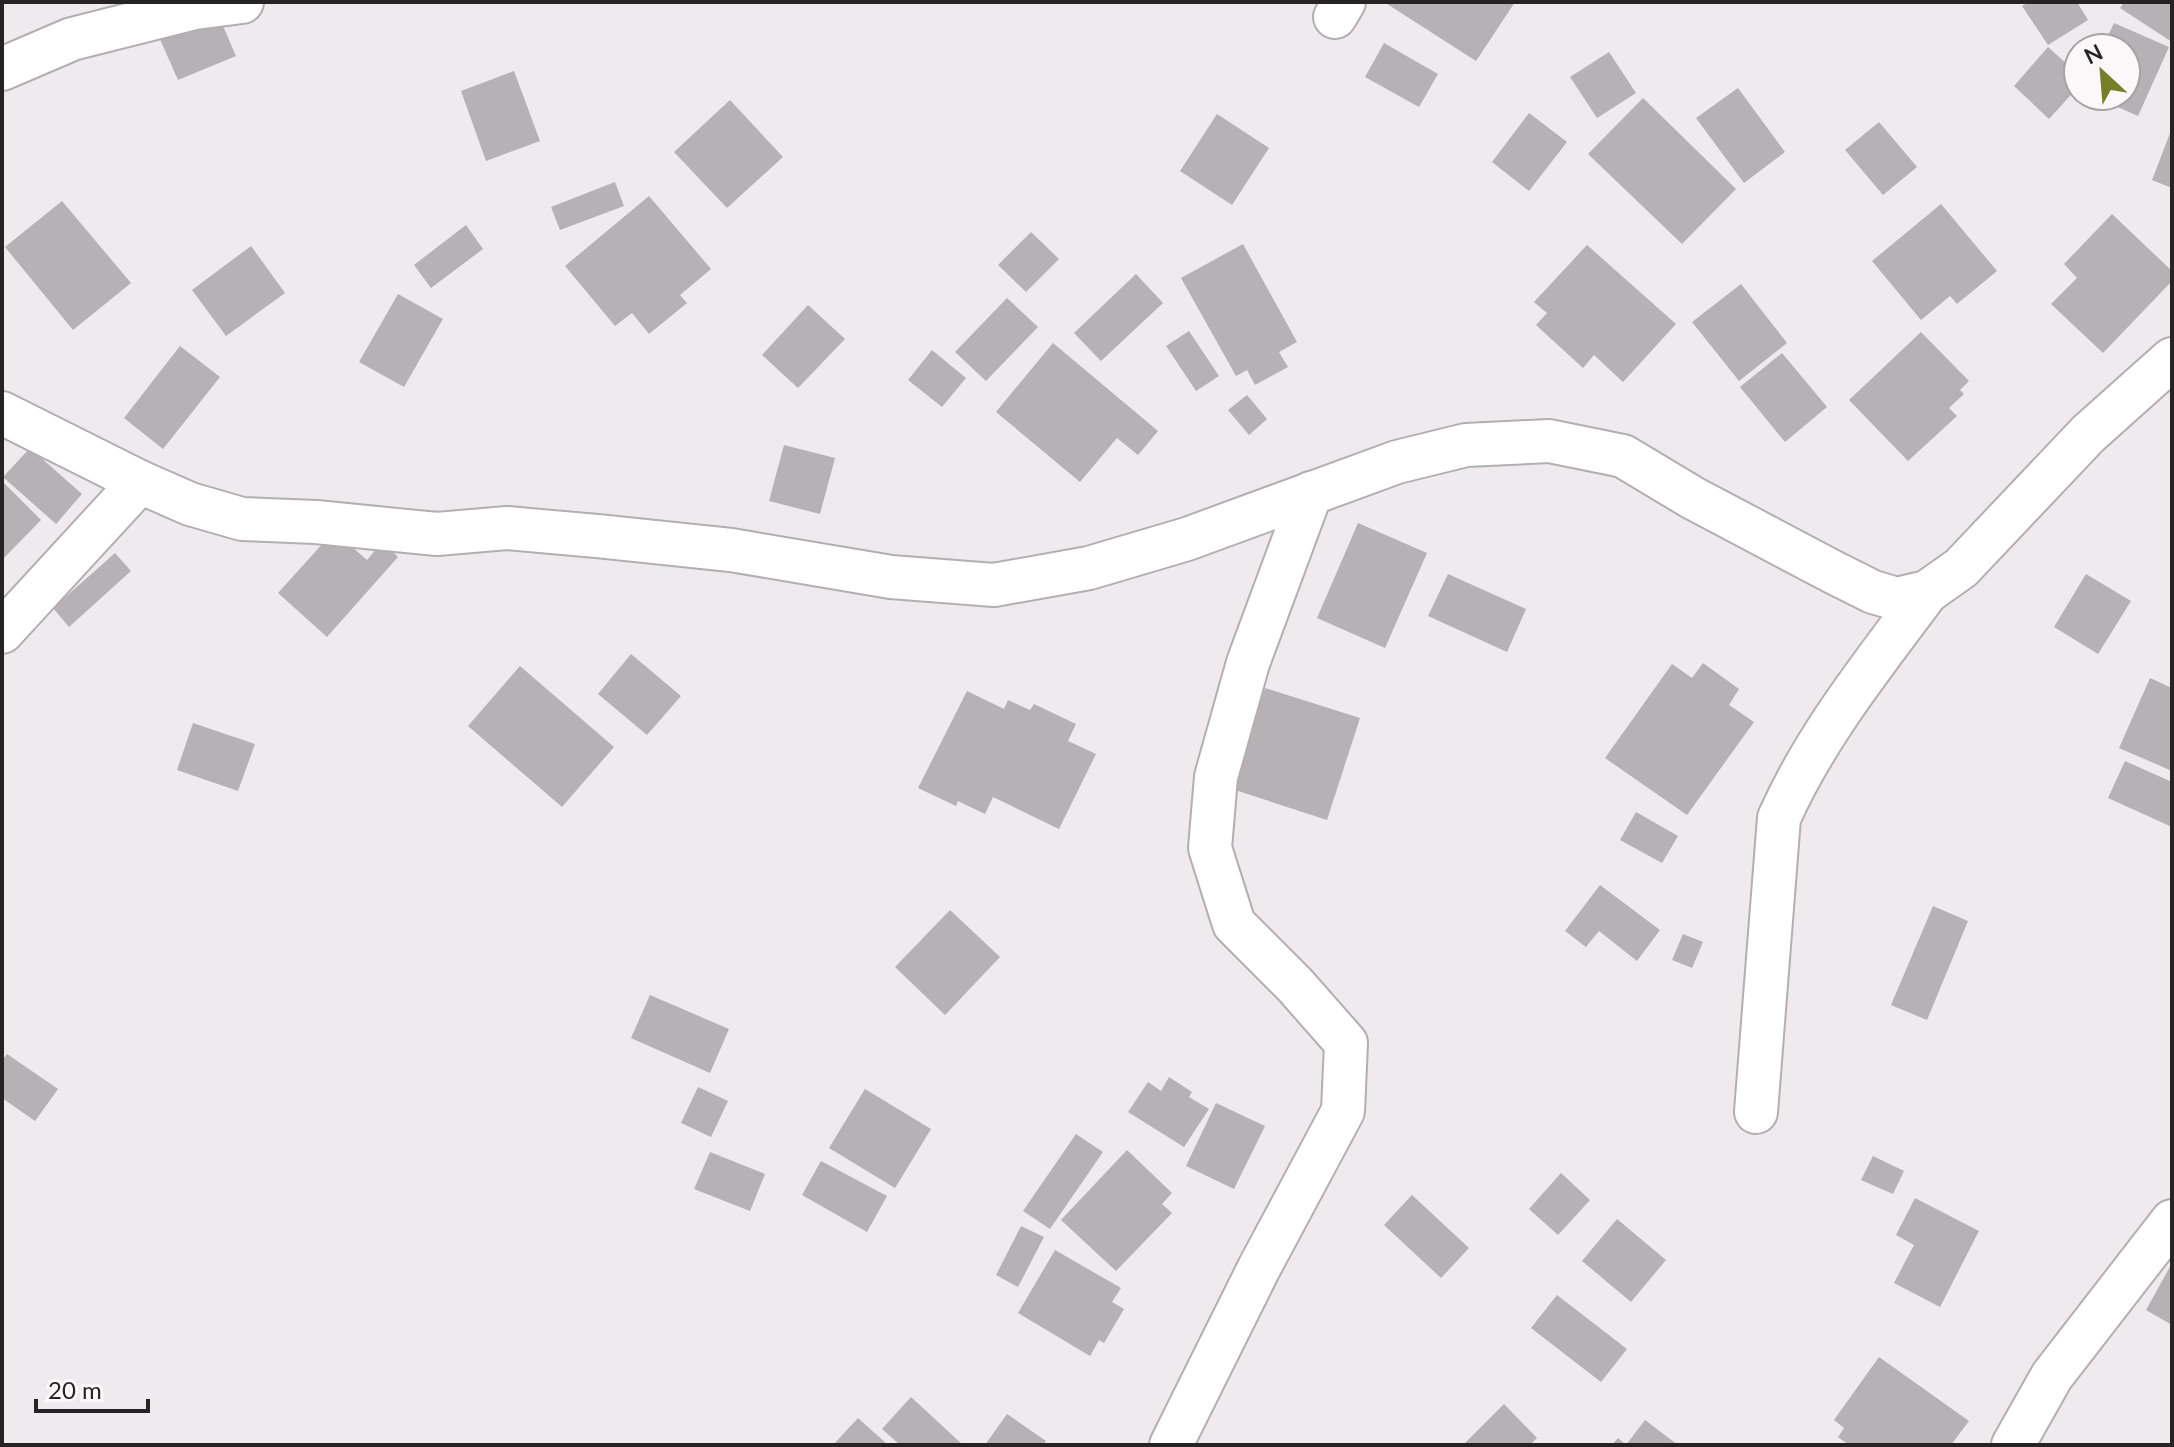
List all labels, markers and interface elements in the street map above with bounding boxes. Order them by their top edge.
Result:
north arrow [2062,32,2142,112]
text: N [2079,38,2107,69]
scale bar [36,1363,148,1413]
text: 20 m [48,1375,102,1404]

